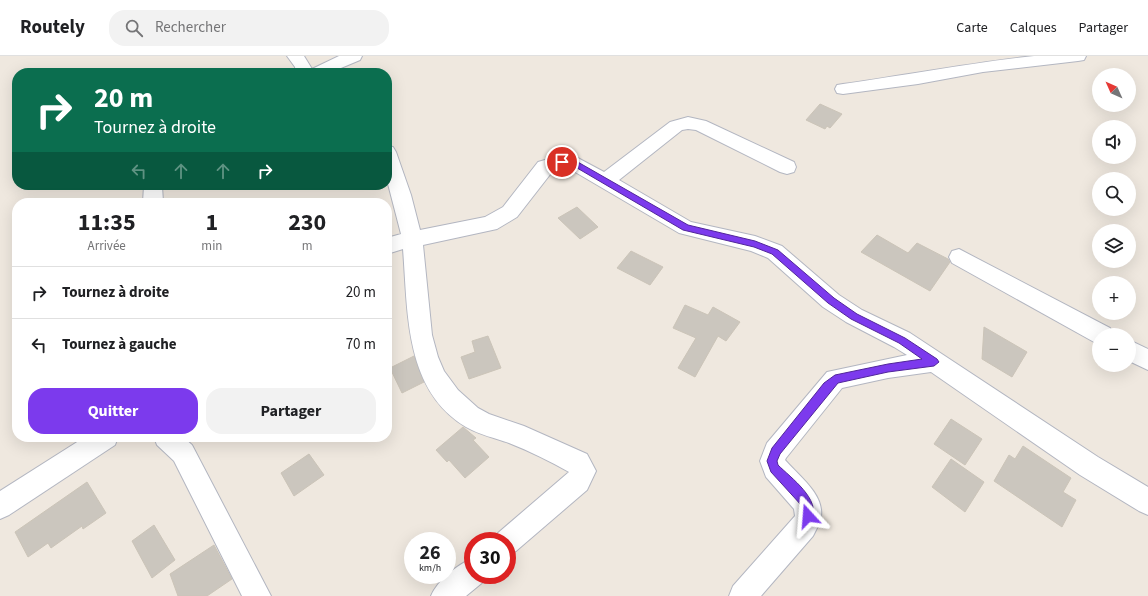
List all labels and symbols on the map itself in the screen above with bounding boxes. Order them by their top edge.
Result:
north arrow [1092,68,1136,112]
pin [545,145,579,179]
position arrow [787,495,829,537]
speed limit sign: 30 [464,532,516,584]

